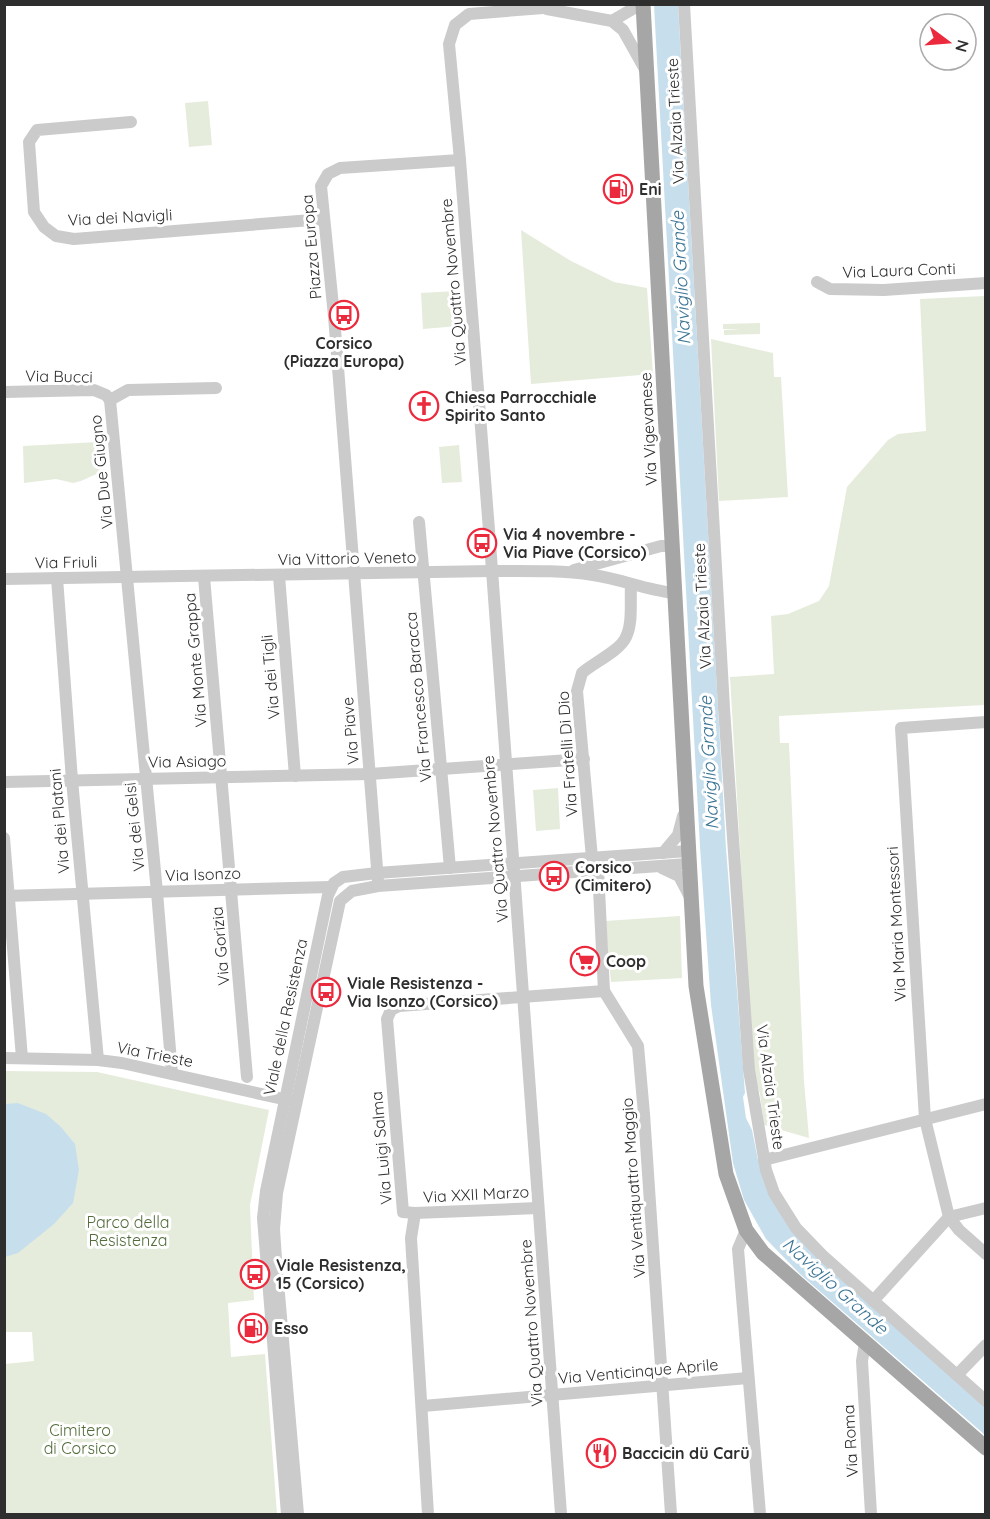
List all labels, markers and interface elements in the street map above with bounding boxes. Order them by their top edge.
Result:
north arrow [918,12,978,72]
text: N [951,38,974,55]
street label: Via Alzaia Trieste [662,57,688,185]
fuel station icon: Eni [602,173,634,205]
place label: Eni [639,179,661,199]
street label: Piazza Europa [296,194,326,300]
street label: Via Quattro Novembre [436,198,470,366]
street label: Via dei Navigli [67,204,173,230]
water label: Naviglio Grande [665,210,695,345]
street label: Via Laura Conti [842,258,956,282]
bus stop icon: Corsico (Piazza Europa) [328,299,360,331]
place label: Corsico (Piazza Europa) [284,333,404,371]
street label: Via Bucci [25,365,93,387]
street label: Via Vigevanese [635,372,661,486]
place label: Chiesa Parrocchiale Spirito Santo [445,387,597,425]
church icon: Chiesa Parrocchiale Spirito Santo [408,390,440,422]
street label: Via Due Giugno [85,414,117,530]
place label: Via 4 novembre - Via Piave (Corsico) [503,524,647,562]
bus stop icon: Via 4 novembre - Via Piave (Corsico) [466,527,498,559]
street label: Via Alzaia Trieste [689,542,715,670]
street label: Via Vittorio Veneto [277,547,417,569]
street label: Via Friuli [34,551,98,573]
street label: Via Monte Grappa [179,592,211,728]
street label: Via Francesco Baracca [401,611,435,783]
street label: Via dei Tigli [256,634,284,720]
street label: Via Fratelli Di Dio [553,690,581,818]
water label: Naviglio Grande [693,695,723,830]
street label: Via Piave [337,696,363,766]
street label: Via Asiago [148,750,226,772]
street label: Via Quattro Novembre [478,755,512,923]
street label: Via dei Platani [44,768,74,874]
street label: Via dei Gelsi [119,781,149,873]
street label: Via Maria Montessori [882,846,910,1002]
place label: Corsico (Cimitero) [575,857,652,895]
bus stop icon: Corsico (Cimitero) [538,860,570,892]
street label: Via Isonzo [165,863,241,885]
street label: Via Gorizia [207,906,233,986]
street label: Viale della Resistenza [259,937,311,1097]
supermarket icon: Coop [569,945,601,977]
place label: Coop [606,951,646,971]
place label: Viale Resistenza - Via Isonzo (Corsico) [347,973,498,1011]
bus stop icon: Viale Resistenza - Via Isonzo (Corsico) [310,976,342,1008]
street label: Via Alzaia Trieste [752,1023,790,1151]
street label: Via Trieste [115,1037,195,1071]
street label: Via Luigi Salma [366,1091,396,1205]
street label: Via Ventiquattro Maggio [617,1097,649,1279]
street label: Via XXII Marzo [422,1181,530,1207]
park label: Parco della Resistenza [86,1212,170,1250]
water label: Naviglio Grande [778,1232,893,1339]
street label: Via Quattro Novembre [515,1239,547,1407]
place label: Viale Resistenza, 15 (Corsico) [276,1255,406,1293]
bus stop icon: Viale Resistenza, 15 (Corsico) [239,1258,271,1290]
fuel station icon: Esso [237,1312,269,1344]
place label: Esso [274,1318,309,1338]
street label: Via Venticinque Aprile [557,1354,719,1388]
street label: Via Roma [838,1404,862,1478]
park label: Cimitero di Corsico [44,1420,116,1458]
restaurant icon: Baccicin dü Carü [585,1437,617,1469]
place label: Baccicin dü Carü [622,1443,750,1463]

